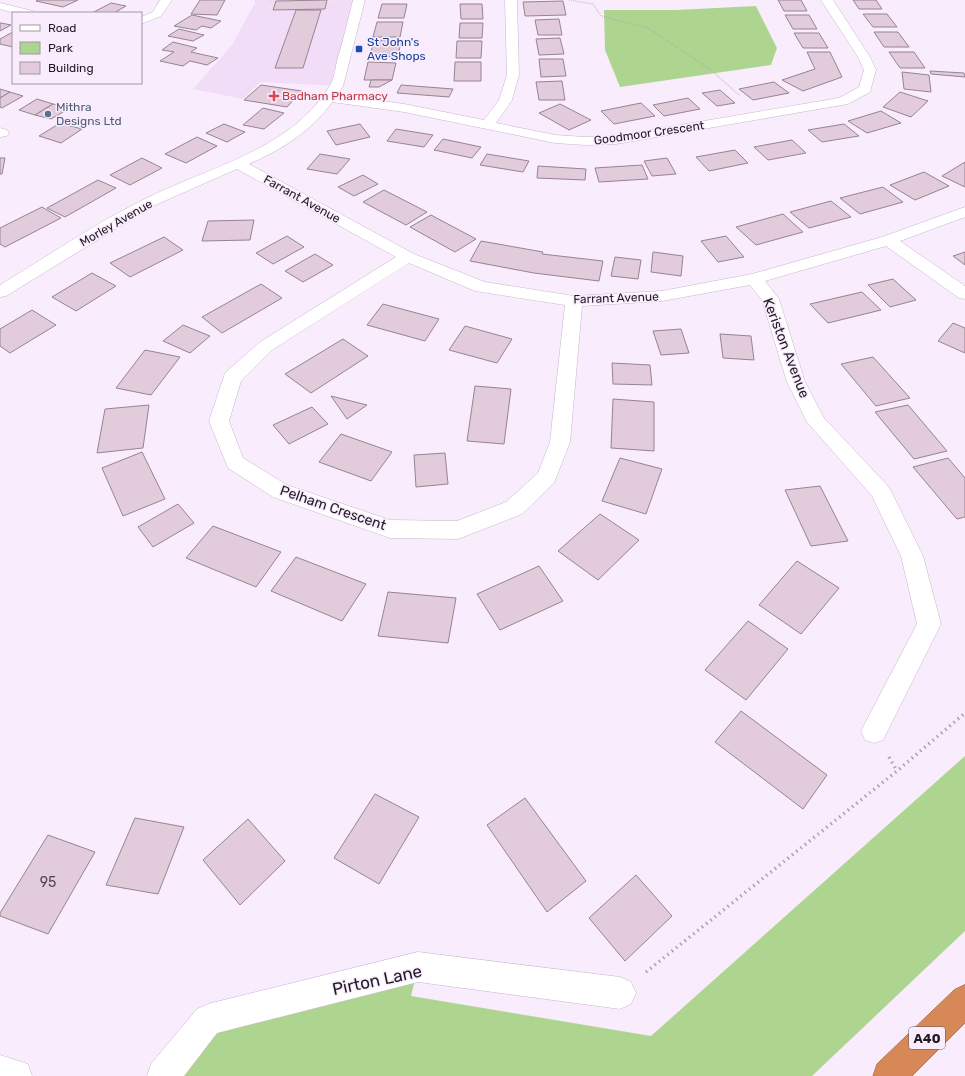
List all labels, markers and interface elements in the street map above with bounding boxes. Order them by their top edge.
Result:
legend [12,12,142,84]
text: Road [48,21,76,35]
place label: St John's Ave Shops [367,35,426,63]
text: Park [48,41,74,55]
marker: St John's Ave Shops [354,44,364,54]
text: Building [48,61,94,75]
place label: Badham Pharmacy [282,89,388,103]
marker: Badham Pharmacy [269,91,279,101]
place label: Mithra Designs Ltd [56,100,122,128]
marker: Mithra Designs Ltd [43,109,53,119]
street label: Goodmoor Crescent [593,118,705,148]
street label: Farrant Avenue [261,172,343,226]
street label: Morley Avenue [77,196,155,249]
street label: Farrant Avenue [573,290,659,306]
street label: Keriston Avenue [759,296,813,401]
street label: Pelham Crescent [278,482,389,534]
house number: 95 [40,874,56,891]
street label: Pirton Lane [330,961,424,999]
road number: A40 [909,1027,945,1049]

